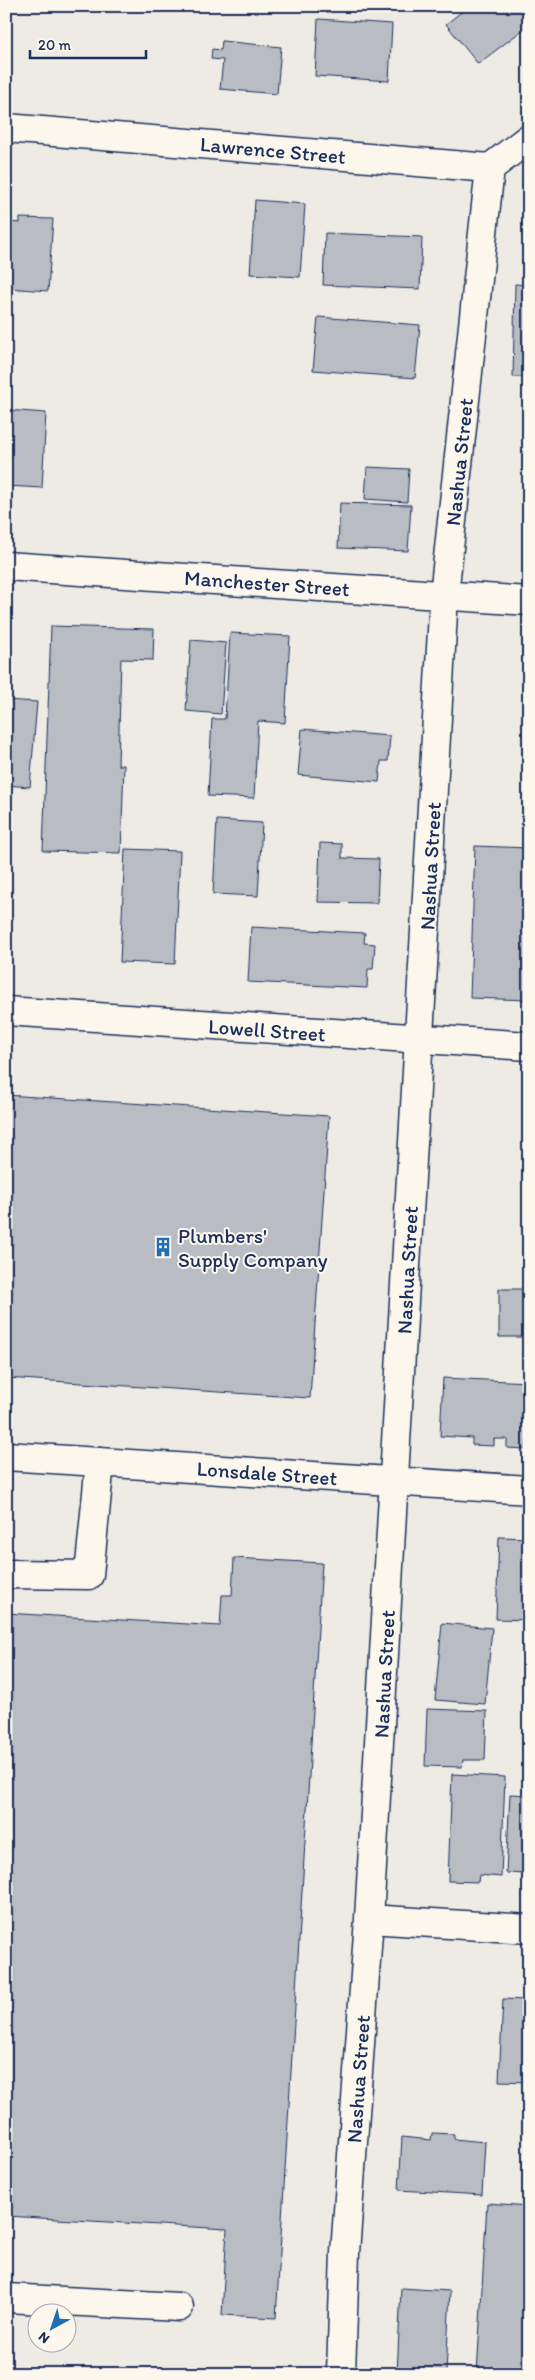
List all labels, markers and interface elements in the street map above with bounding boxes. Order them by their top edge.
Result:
scale bar [30,28,146,60]
text: 20 m [38,36,72,54]
street label: Lawrence Street [199,131,347,169]
street label: Nashua Street [440,397,478,527]
street label: Manchester Street [183,565,351,601]
street label: Nashua Street [414,801,446,931]
street label: Lowell Street [207,1013,327,1047]
street label: Nashua Street [391,1205,423,1335]
place label: Plumbers' Supply Company [178,1223,328,1272]
building icon: Plumbers' Supply Company [152,1236,174,1258]
street label: Lonsdale Street [196,1456,338,1490]
street label: Nashua Street [368,1609,400,1739]
street label: Nashua Street [341,2014,375,2144]
north arrow [28,2302,78,2352]
text: N [35,2328,53,2347]

